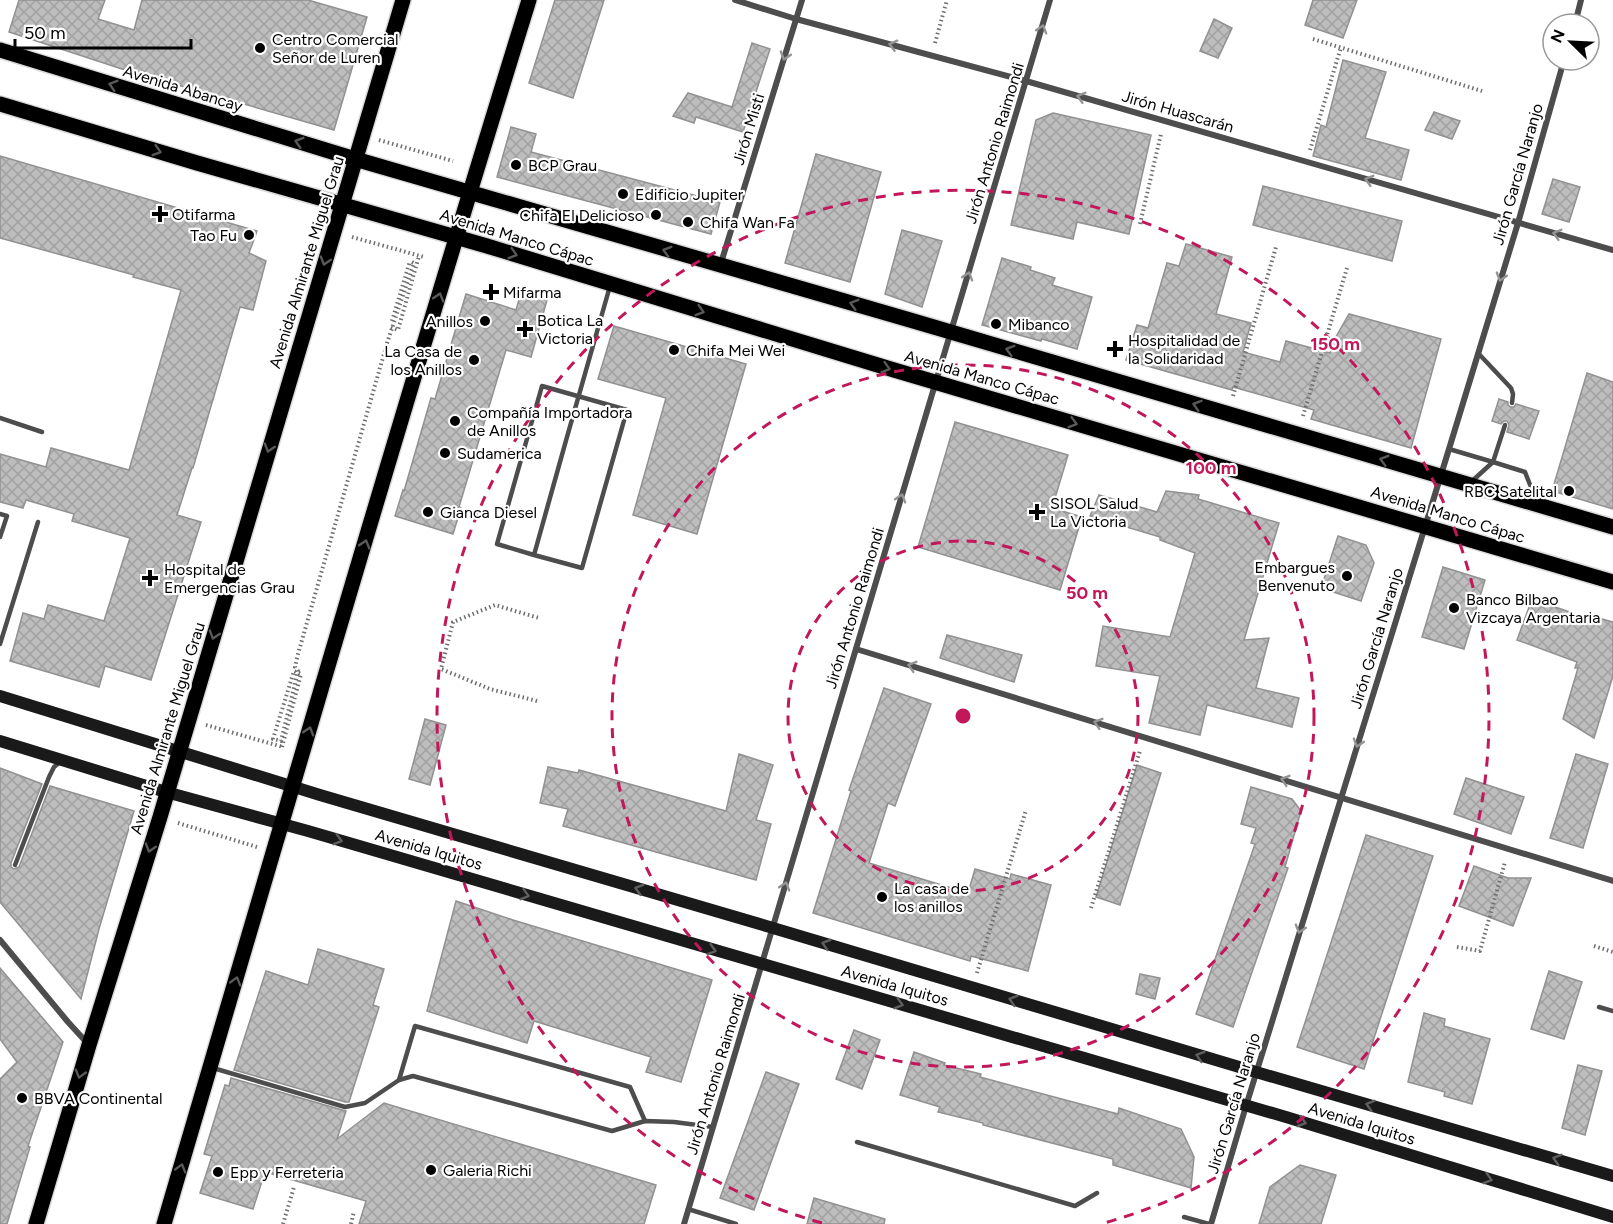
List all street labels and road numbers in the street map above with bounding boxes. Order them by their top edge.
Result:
street label: Jirón Antonio Raimondi [961,60,1028,226]
street label: Avenida Abancay [121,61,245,116]
street label: Jirón Huascarán [1120,86,1236,137]
street label: Jirón Misti [729,91,768,167]
street label: Jirón García Naranjo [1488,101,1547,247]
street label: Avenida Almirante Miguel Grau [265,154,348,371]
street label: Avenida Manco Cápac [438,205,597,270]
street label: Avenida Manco Cápac [902,346,1062,409]
street label: Avenida Manco Cápac [1369,482,1528,547]
street label: Jirón Antonio Raimondi [821,525,888,691]
street label: Jirón García Naranjo [1346,565,1407,711]
street label: Avenida Almirante Miguel Grau [126,620,209,837]
street label: Avenida Iquitos [373,825,485,874]
street label: Avenida Iquitos [839,961,951,1010]
street label: Jirón Antonio Raimondi [682,991,749,1157]
street label: Jirón García Naranjo [1203,1030,1264,1176]
street label: Avenida Iquitos [1306,1098,1418,1149]

